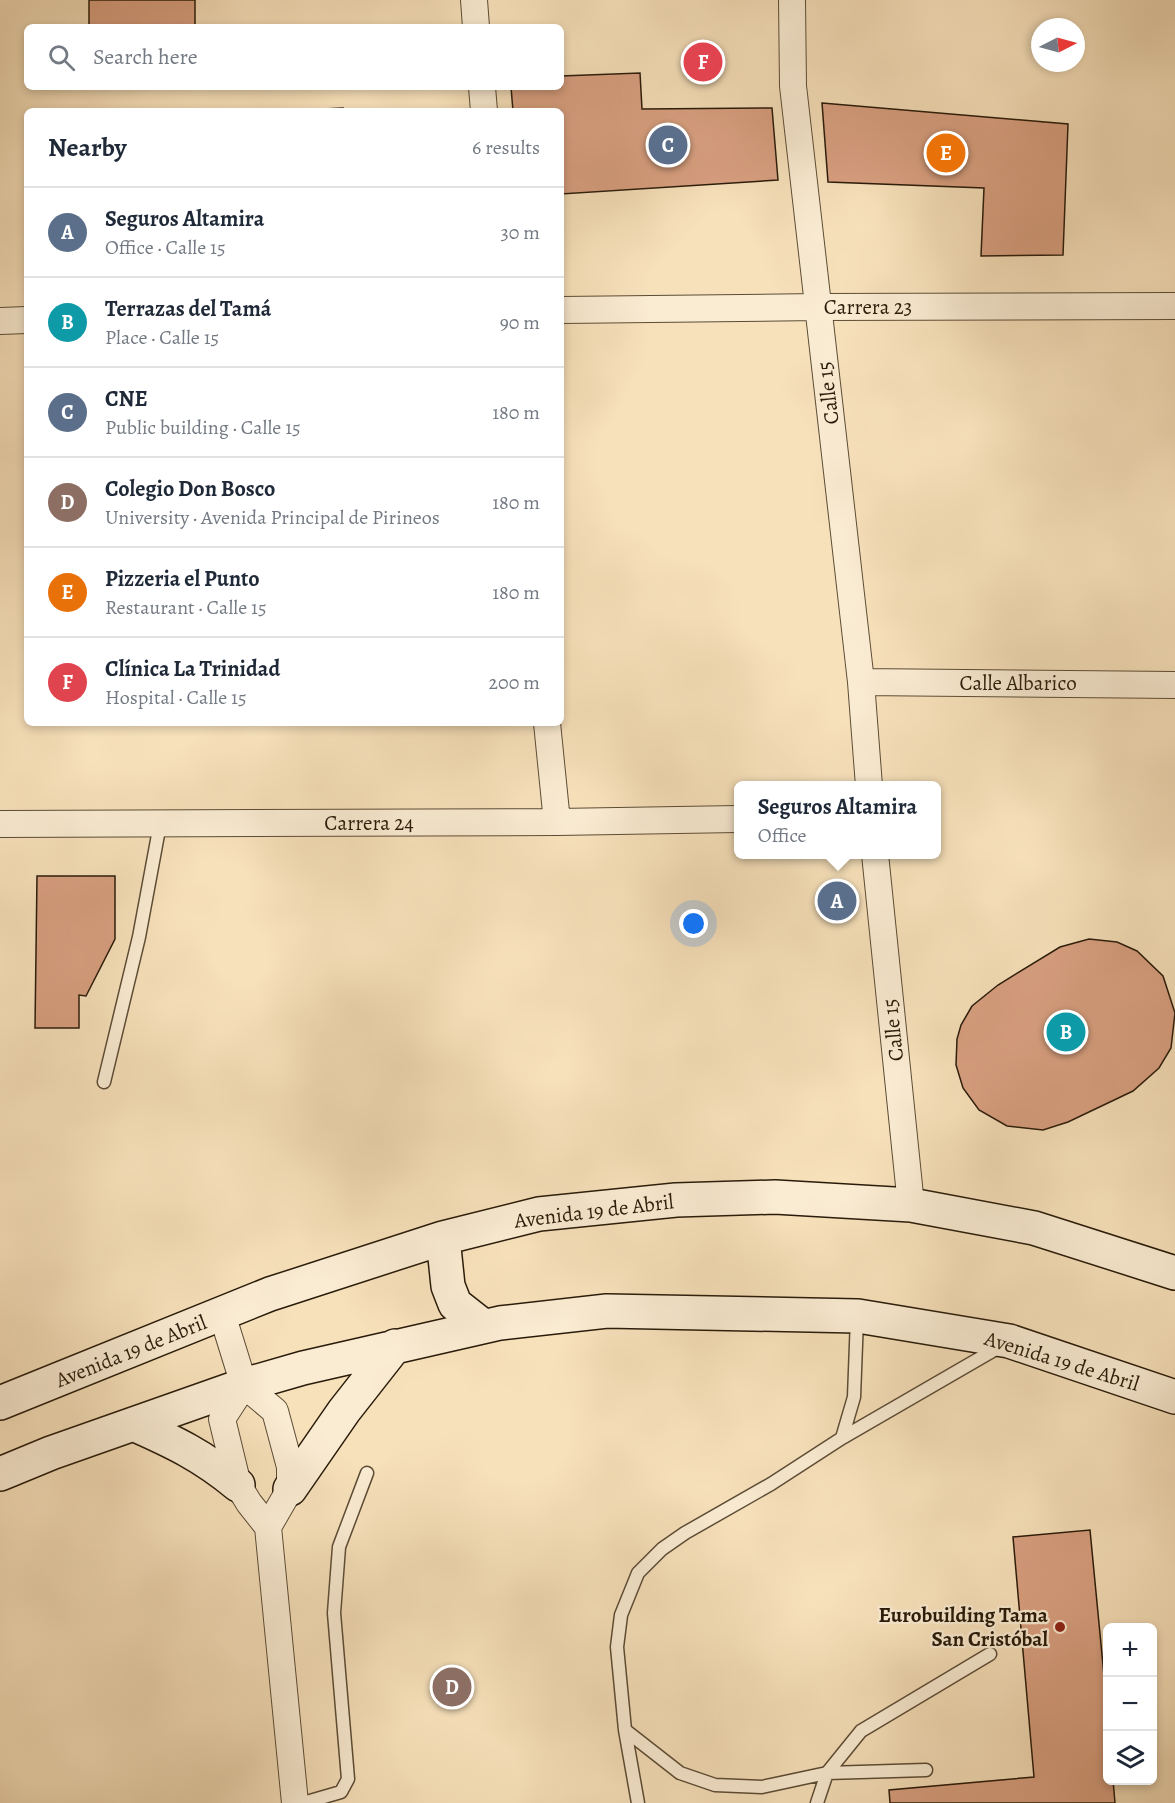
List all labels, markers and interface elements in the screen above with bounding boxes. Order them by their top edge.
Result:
north arrow [1031,18,1085,72]
search box [24,24,564,90]
pin: F [684,40,722,84]
icon: search [45,41,78,74]
text: Search here [93,42,198,72]
pin: C [648,122,688,168]
text: Nearby [48,130,127,165]
pin: E [926,130,966,176]
text: 6 results [472,134,540,161]
text: Seguros Altamira [105,204,264,234]
text: A [61,219,74,246]
text: 30 m [500,219,540,246]
text: Office · Calle 15 [105,234,226,261]
street label: Carrera 23 [824,293,912,321]
text: Terrazas del Tamá [105,294,271,324]
text: B [61,309,74,336]
text: 90 m [500,309,540,336]
text: Place · Calle 15 [105,324,219,351]
street label: Calle 15 [810,360,846,426]
text: CNE [105,384,148,414]
text: C [61,399,74,426]
text: 180 m [492,399,540,426]
text: Public building · Calle 15 [105,414,301,441]
text: Colegio Don Bosco [105,474,275,504]
text: D [61,489,74,516]
text: 180 m [492,489,540,516]
text: University · Avenida Principal de Pirineos [105,504,440,531]
text: Pizzeria el Punto [105,564,260,594]
text: E [62,579,73,606]
text: 180 m [492,579,540,606]
text: Restaurant · Calle 15 [105,594,267,621]
text: Clínica La Trinidad [105,654,280,684]
text: F [62,669,73,696]
text: 200 m [489,669,540,696]
street label: Calle Albarico [959,669,1077,697]
text: Hospital · Calle 15 [105,684,247,711]
popup [734,781,941,859]
text: Seguros Altamira [758,792,917,822]
street label: Carrera 24 [324,809,414,837]
text: Office [758,822,807,849]
pin: A [818,878,856,924]
your location [679,909,708,938]
street label: Calle 15 [876,997,910,1063]
pin: B [1046,1010,1086,1054]
street label: Avenida 19 de Abril [512,1187,675,1235]
street label: Avenida 19 de Abril [51,1308,211,1394]
street label: Avenida 19 de Abril [980,1324,1143,1398]
place label: Eurobuilding Tama San Cristóbal [879,1601,1049,1653]
marker: Eurobuilding Tama San Cristóbal [1053,1620,1067,1634]
map controls [1103,1623,1157,1785]
button: + [1103,1623,1157,1677]
pin: D [432,1664,472,1710]
button: − [1103,1677,1157,1731]
button: layers [1103,1731,1157,1785]

